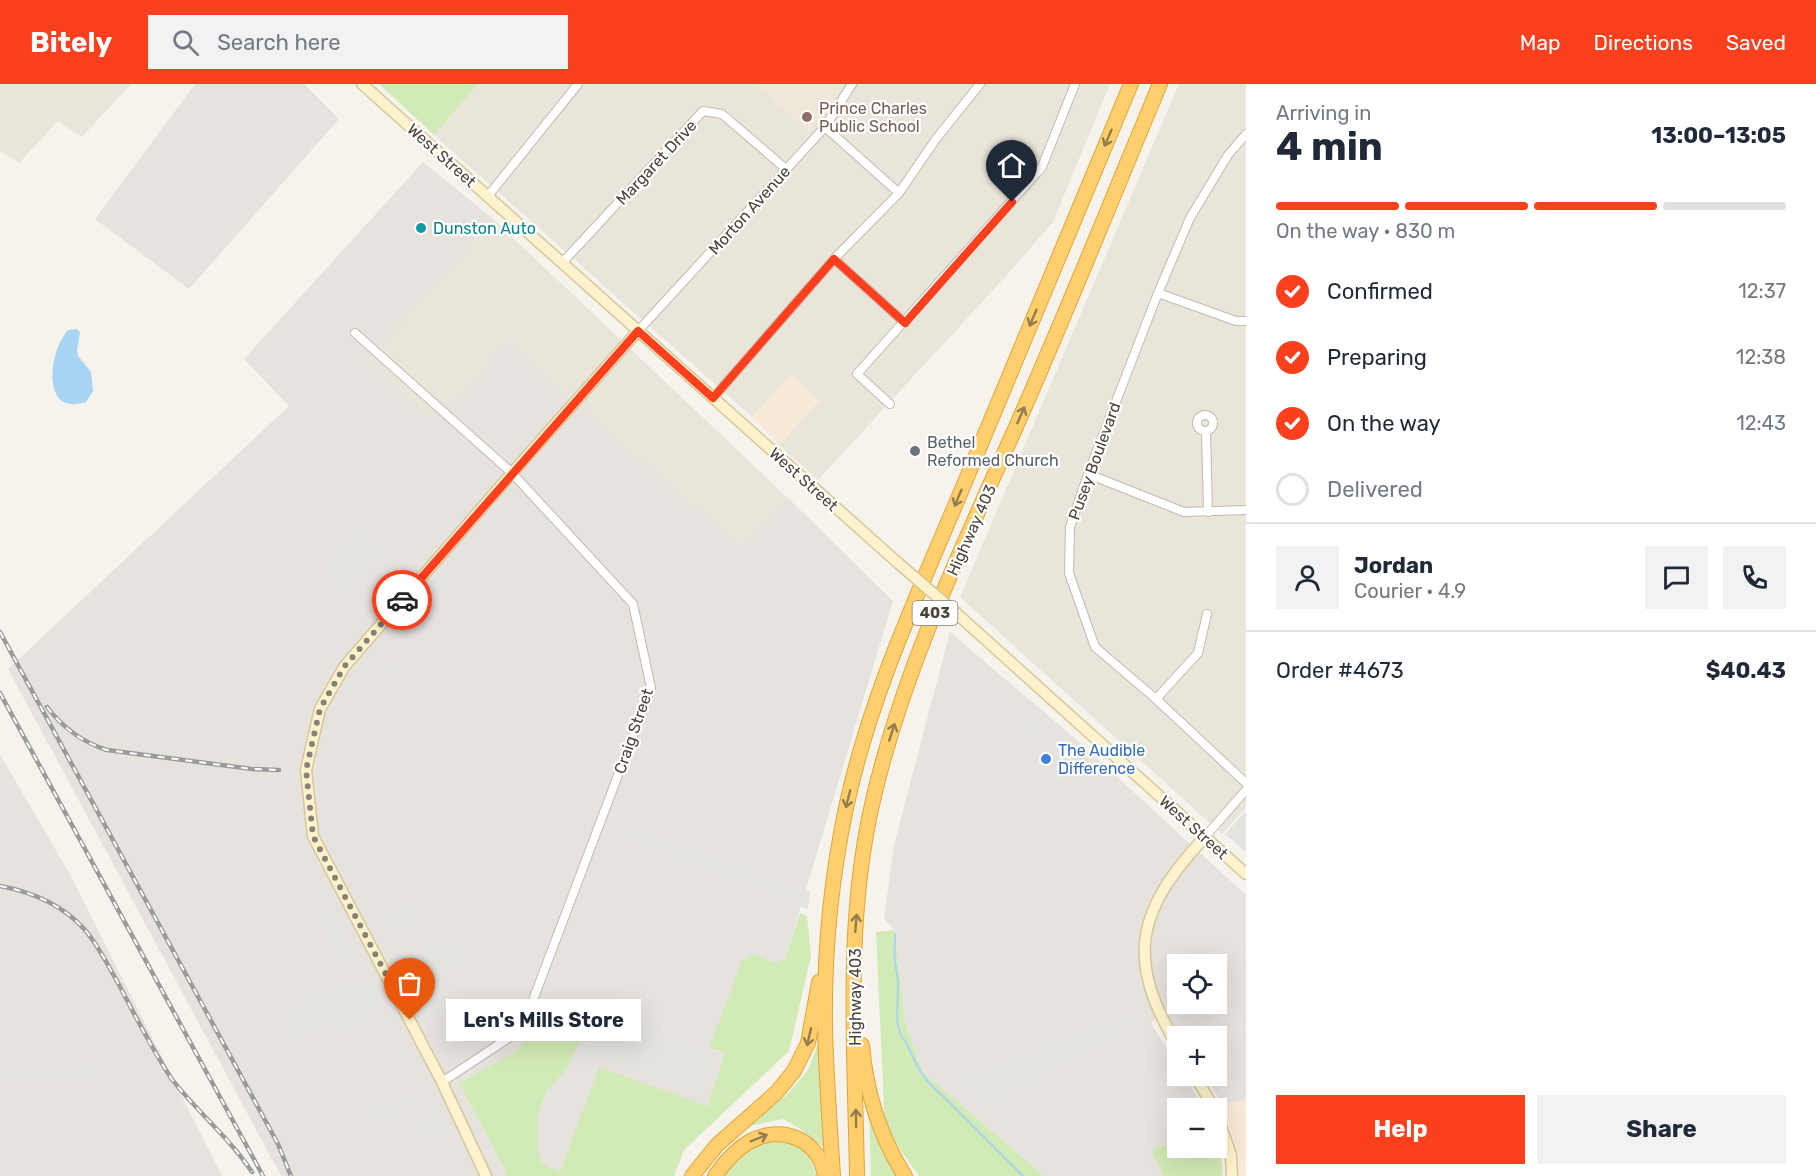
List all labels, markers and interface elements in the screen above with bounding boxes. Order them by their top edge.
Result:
search box [148,15,568,69]
text: Bitely [30,26,112,59]
icon: search [169,26,202,59]
text: Search here [217,29,341,56]
text: Map [1520,30,1561,55]
text: Directions [1594,30,1693,55]
text: Saved [1726,30,1786,55]
place label: Prince Charles Public School [819,99,927,136]
text: Arriving in [1276,101,1371,125]
marker: Prince Charles Public School [800,110,814,124]
street label: Margaret Drive [612,116,701,209]
street label: West Street [403,120,480,191]
text: 13:00–13:05 [1651,122,1786,149]
text: 4 min [1276,124,1383,170]
one-way arrow [1102,128,1113,147]
pin [986,140,1037,202]
icon: home [995,149,1028,182]
street label: Morton Avenue [705,162,794,259]
place label: Dunston Auto [433,219,536,238]
text: On the way · 830 m [1276,219,1455,243]
marker: Dunston Auto [414,221,428,235]
icon: check [1276,275,1309,308]
text: Confirmed [1327,278,1433,305]
text: 12:37 [1738,279,1786,303]
one-way arrow [1027,308,1038,327]
icon: check [1276,341,1309,374]
text: Preparing [1327,344,1427,371]
text: 12:38 [1736,345,1786,369]
street label: Pusey Boulevard [1064,400,1125,523]
one-way arrow [1016,407,1028,425]
icon: check [1276,407,1309,440]
text: On the way [1327,410,1441,437]
text: 12:43 [1736,411,1786,435]
place label: Bethel Reformed Church [927,433,1059,470]
street label: West Street [765,444,842,515]
marker: Bethel Reformed Church [908,444,922,458]
text: Delivered [1327,476,1423,503]
street label: Highway 403 [943,482,1000,579]
one-way arrow [952,488,963,507]
button: person [1276,546,1339,609]
button: chat [1645,546,1708,609]
button: phone [1723,546,1786,609]
text: Jordan [1354,552,1433,579]
courier [372,570,432,630]
text: Courier · 4.9 [1354,579,1466,603]
icon: car [386,584,419,617]
road number: 403 [912,601,958,625]
text: Order #4673 [1276,657,1404,684]
text: $40.43 [1706,657,1786,684]
street label: Craig Street [610,686,657,776]
one-way arrow [887,723,898,742]
place label: The Audible Difference [1058,741,1145,778]
marker: The Audible Difference [1039,752,1053,766]
one-way arrow [842,789,854,808]
street label: West Street [1155,792,1232,863]
one-way arrow [851,913,862,933]
street label: Highway 403 [846,948,865,1046]
map controls [1167,954,1227,1158]
button: locate [1167,954,1227,1014]
pin [384,958,435,1020]
icon: bag [393,967,426,1000]
callout: Len's Mills Store [446,999,641,1041]
text: Len's Mills Store [463,1008,624,1032]
button: + [1167,1026,1227,1086]
one-way arrow [802,1027,814,1046]
button: Help [1276,1095,1525,1164]
button: Share [1537,1095,1786,1164]
button: − [1167,1098,1227,1158]
one-way arrow [850,1108,862,1128]
one-way arrow [749,1132,767,1143]

